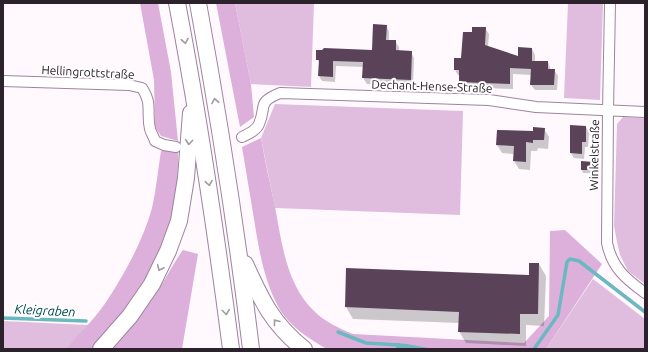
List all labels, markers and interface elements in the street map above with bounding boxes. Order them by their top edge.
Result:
one-way arrow [180,38,188,44]
street label: Hellingrottstraße [41,63,135,81]
street label: Dechant-Hense-Straße [371,77,493,95]
one-way arrow [212,98,220,104]
street label: Winkelstraße [587,119,601,191]
one-way arrow [185,139,194,145]
one-way arrow [204,180,213,186]
one-way arrow [157,263,165,271]
water label: Kleigraben [14,301,76,319]
one-way arrow [221,309,230,315]
one-way arrow [273,319,280,326]

